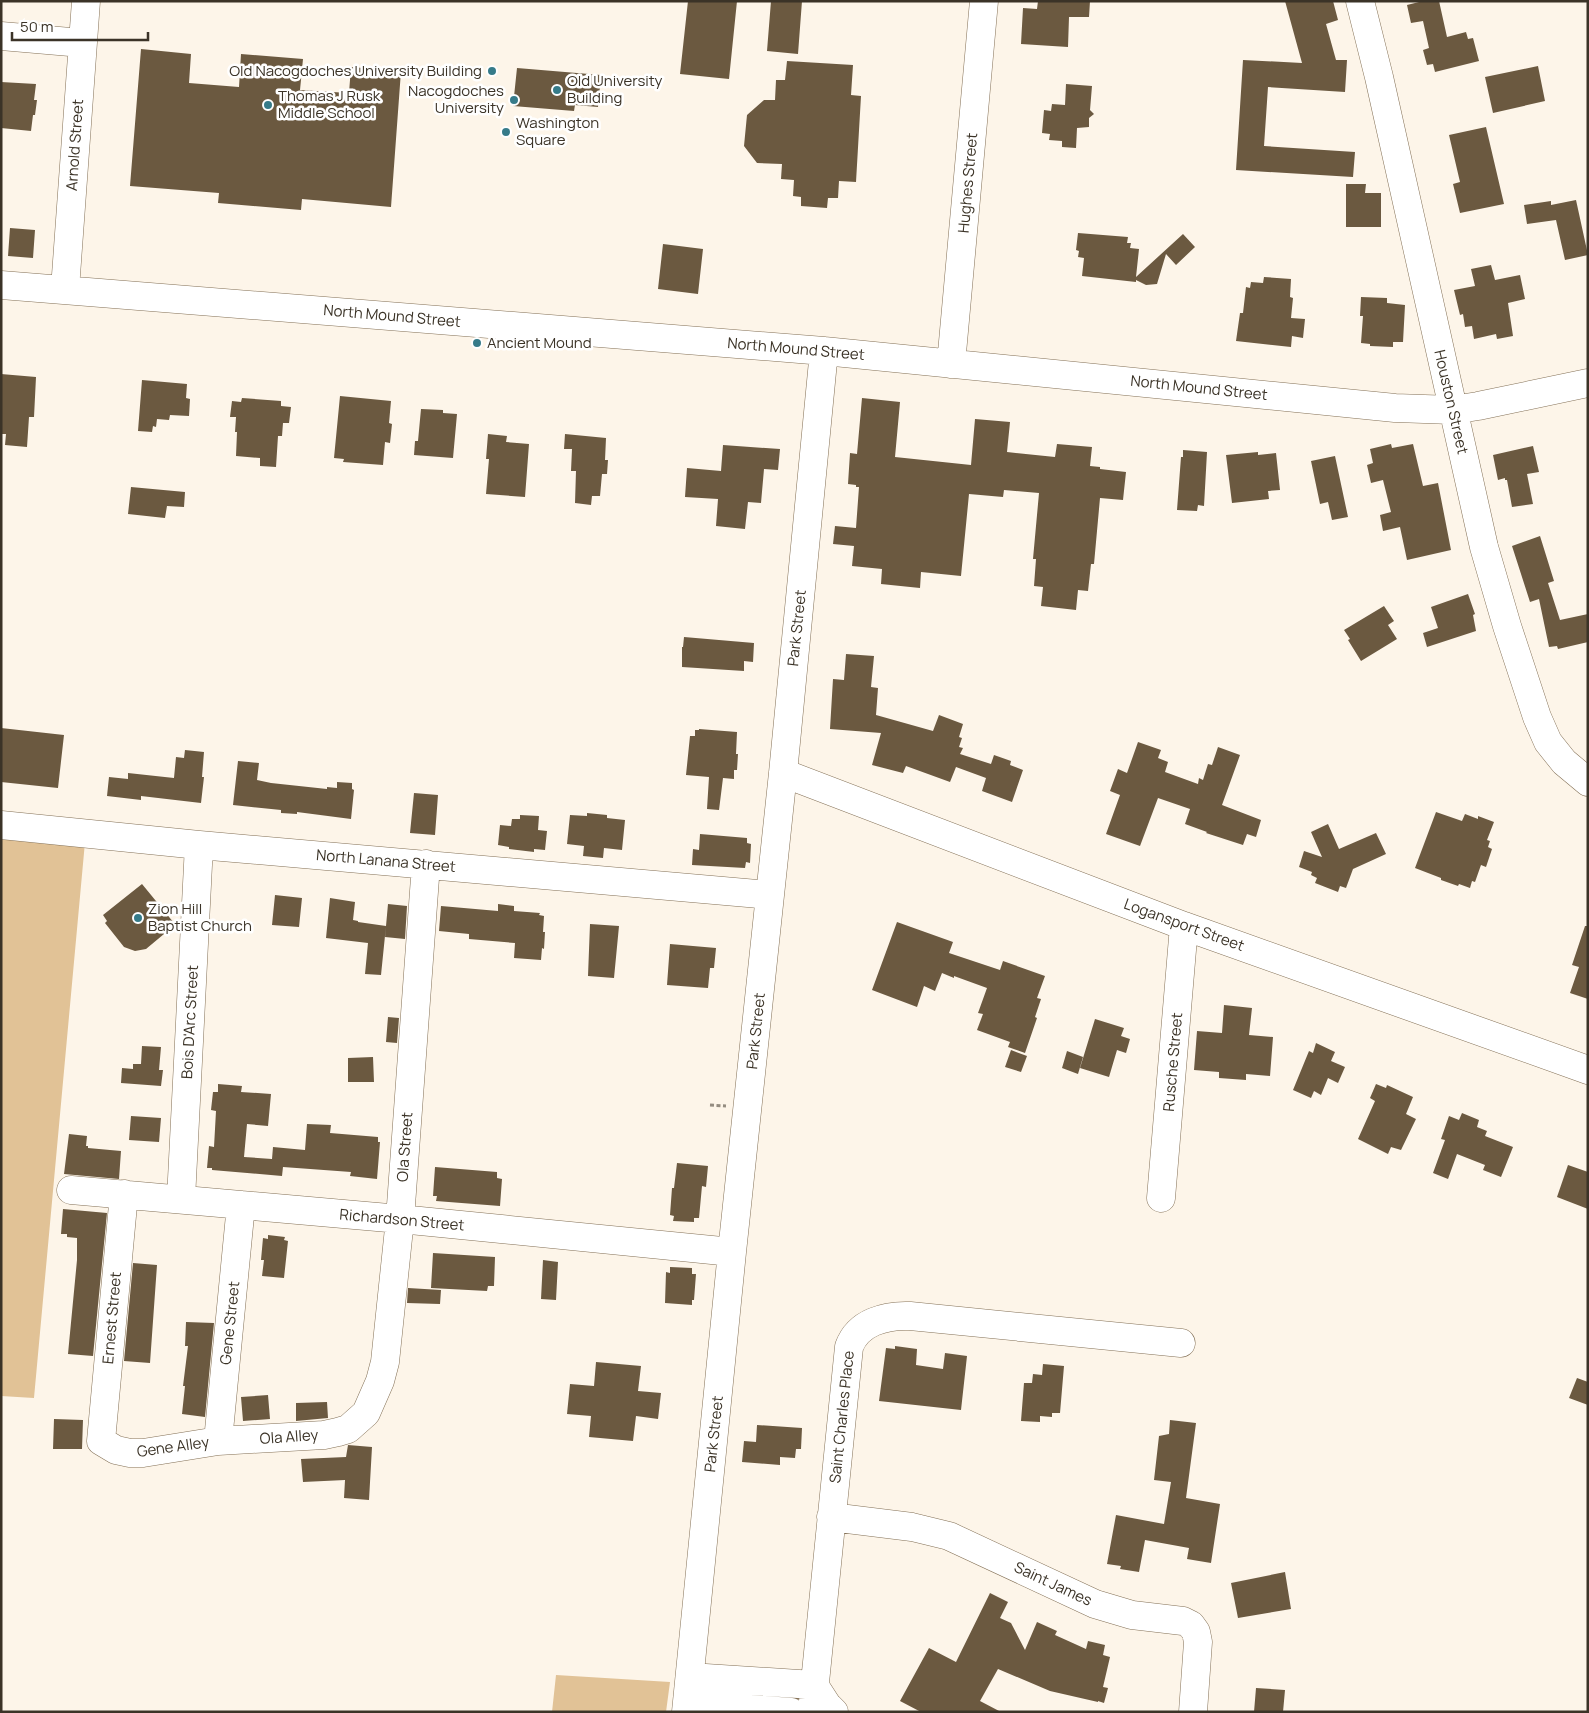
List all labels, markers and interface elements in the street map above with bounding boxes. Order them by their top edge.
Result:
scale bar [12,10,149,42]
text: 50 m [20,16,54,37]
place label: Old Nacogdoches University Building [229,60,482,81]
marker: Old Nacogdoches University Building [486,65,498,77]
place label: Old University Building [567,70,663,108]
place label: Nacogdoches University [408,80,504,118]
marker: Old University Building [551,84,563,96]
place label: Thomas J Rusk Middle School [278,85,381,123]
marker: Nacogdoches University [508,94,520,106]
street label: Arnold Street [61,98,88,192]
marker: Thomas J Rusk Middle School [262,99,274,111]
place label: Washington Square [516,112,599,150]
marker: Washington Square [500,126,512,138]
street label: Hughes Street [953,132,982,234]
street label: North Mound Street [323,299,462,332]
place label: Ancient Mound [487,332,592,353]
street label: North Mound Street [727,332,866,365]
marker: Ancient Mound [471,337,483,349]
street label: Houston Street [1429,348,1474,456]
street label: North Mound Street [1129,370,1269,405]
street label: Park Street [782,589,811,667]
street label: North Lanana Street [315,844,457,877]
street label: Logansport Street [1121,893,1247,956]
place label: Zion Hill Baptist Church [148,898,252,936]
marker: Zion Hill Baptist Church [132,912,144,924]
street label: Bois D'Arc Street [176,964,203,1079]
street label: Park Street [741,992,770,1070]
street label: Rusche Street [1158,1012,1187,1112]
street label: Ola Street [392,1111,417,1182]
street label: Richardson Street [339,1204,465,1235]
street label: Ernest Street [97,1271,126,1365]
street label: Gene Street [215,1280,244,1366]
street label: Saint Charles Place [824,1349,859,1484]
street label: Park Street [699,1395,728,1473]
street label: Ola Alley [259,1424,319,1449]
street label: Gene Alley [135,1431,211,1462]
street label: Saint James [1011,1556,1096,1611]

